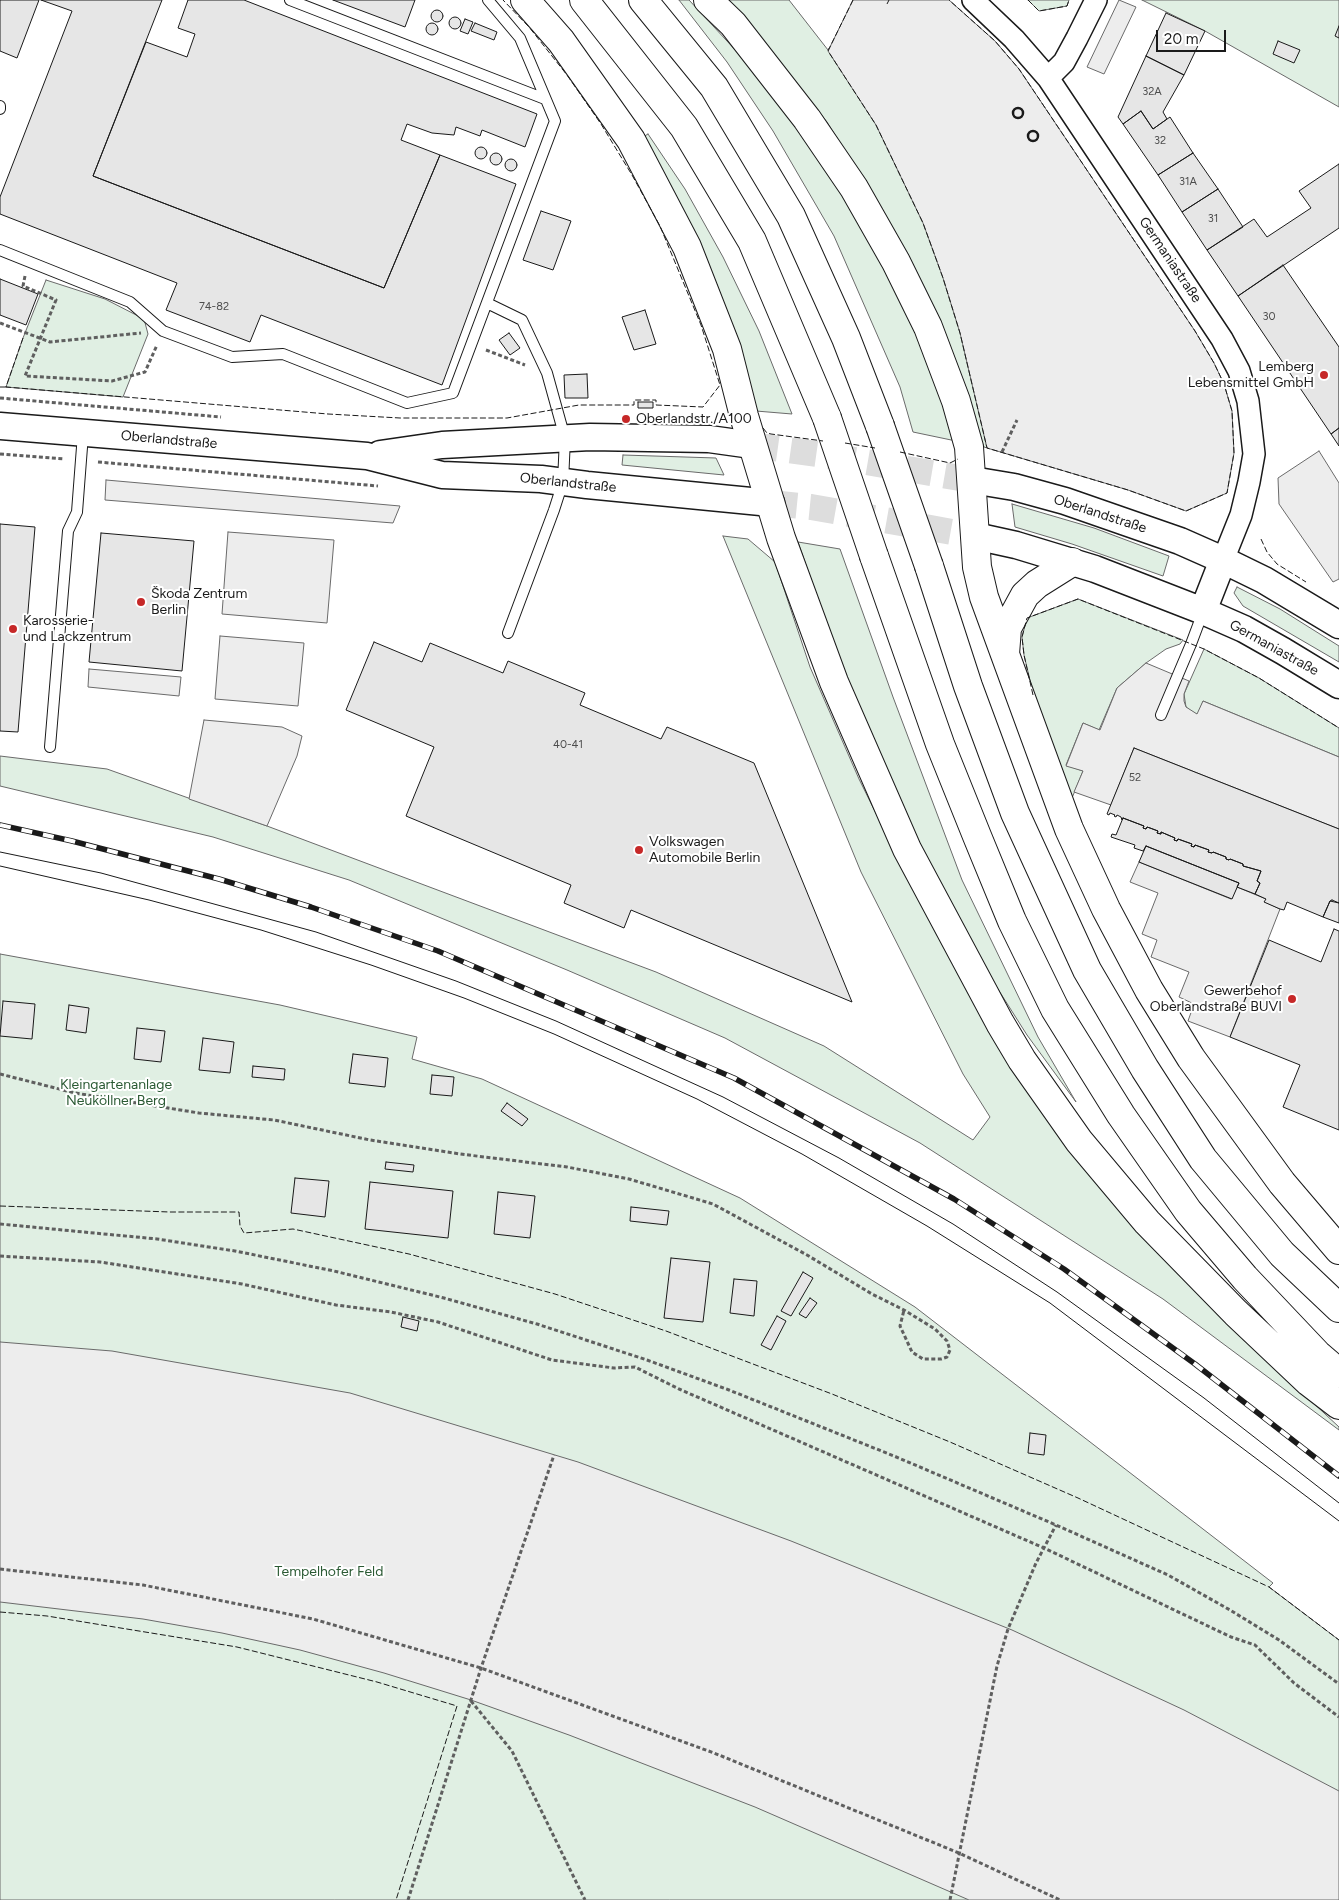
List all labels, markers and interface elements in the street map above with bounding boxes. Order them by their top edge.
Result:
scale bar [1159,20,1229,52]
text: 20 m [1164,30,1198,48]
house number: 32A [1142,85,1162,99]
house number: 32 [1154,134,1166,148]
house number: 31A [1179,175,1197,189]
house number: 31 [1208,212,1218,226]
street label: Germaniastraße [1135,214,1205,306]
house number: 74-82 [199,300,229,314]
house number: 30 [1262,310,1276,324]
place label: Lemberg Lebensmittel GmbH [1188,359,1314,392]
marker: Lemberg Lebensmittel GmbH [1318,369,1330,381]
place label: Oberlandstr./A100 [636,411,752,427]
marker: Oberlandstr./A100 [620,413,632,425]
street label: Oberlandstraße [120,427,218,453]
street label: Oberlandstraße [519,470,617,496]
street label: Oberlandstraße [1051,491,1149,537]
place label: Škoda Zentrum Berlin [151,586,247,618]
marker: Škoda Zentrum Berlin [135,596,147,608]
place label: Karosserie- und Lackzentrum [23,613,131,646]
street label: Germaniastraße [1226,617,1322,679]
marker: Karosserie- und Lackzentrum [7,623,19,635]
house number: 40-41 [553,738,583,752]
house number: 52 [1129,771,1141,785]
place label: Volkswagen Automobile Berlin [649,834,760,866]
marker: Volkswagen Automobile Berlin [633,844,645,856]
place label: Gewerbehof Oberlandstraße BUVI [1150,983,1282,1016]
marker: Gewerbehof Oberlandstraße BUVI [1286,993,1298,1005]
park label: Kleingartenanlage Neuköllner Berg [60,1077,172,1110]
park label: Tempelhofer Feld [275,1564,383,1580]

